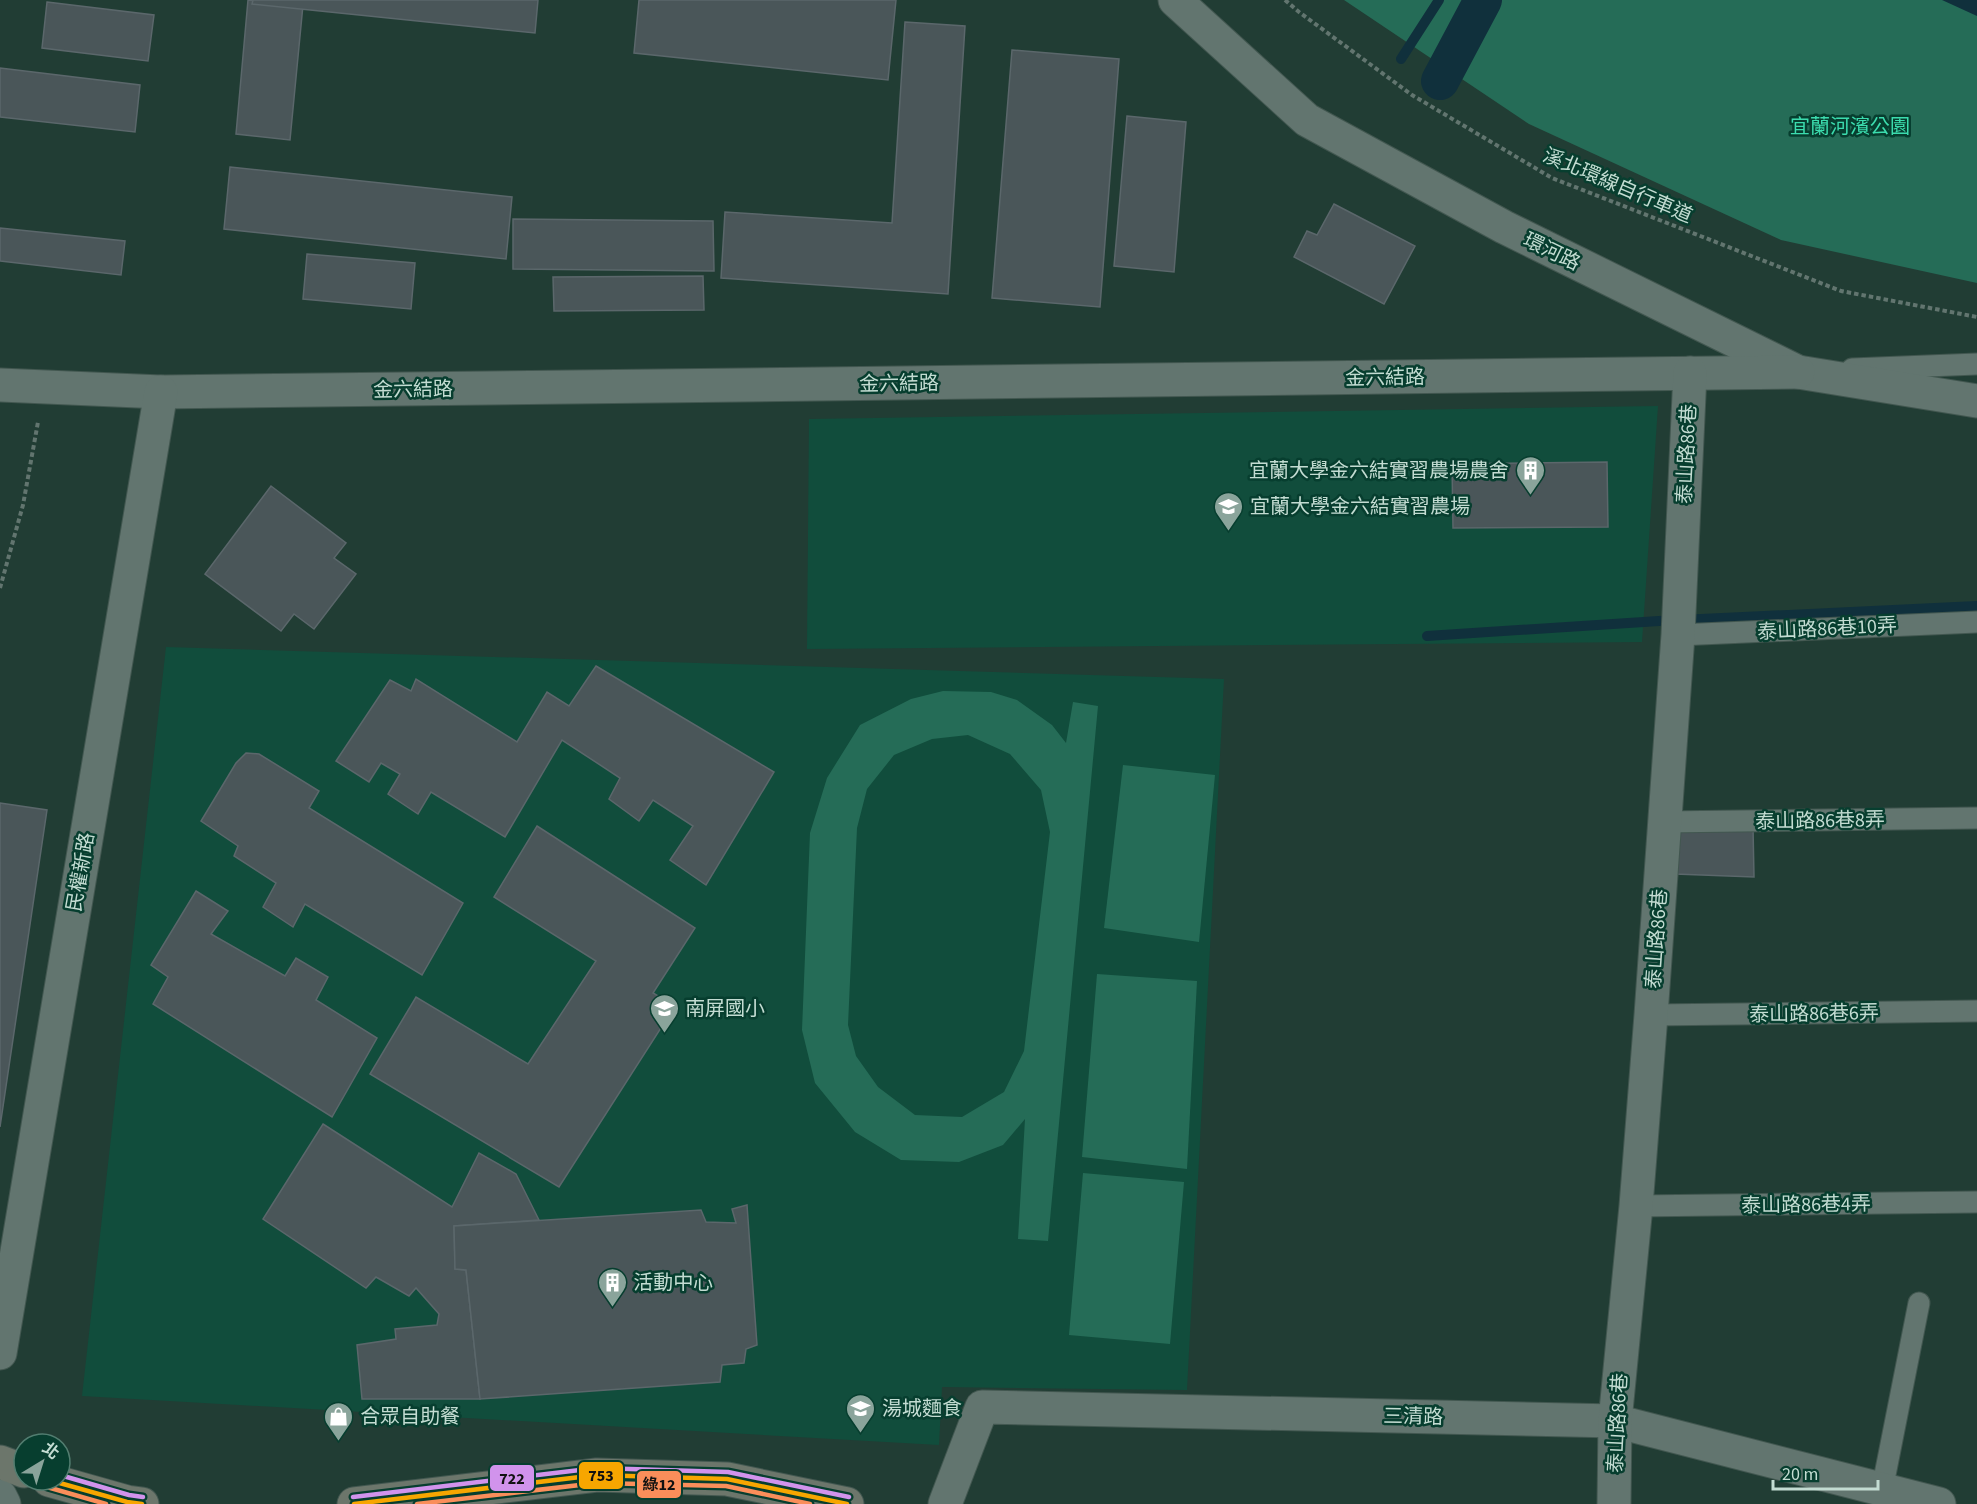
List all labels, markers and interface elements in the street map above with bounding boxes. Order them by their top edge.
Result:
park label: 宜蘭河濱公園 [1790,113,1910,141]
street label: 溪北環線自行車道 [1538,142,1697,230]
street label: 環河路 [1518,226,1585,278]
street label: 金六結路 [1345,363,1425,393]
street label: 金六結路 [859,369,939,399]
street label: 金六結路 [373,375,453,405]
street label: 泰山路86巷 [1670,403,1704,505]
building icon: 宜蘭大學金六結實習農場農舍 [1514,454,1546,496]
place label: 宜蘭大學金六結實習農場農舍 [1249,457,1509,485]
school or university icon: 宜蘭大學金六結實習農場 [1213,490,1245,532]
place label: 宜蘭大學金六結實習農場 [1250,493,1470,521]
street label: 泰山路86巷10弄 [1757,611,1898,647]
street label: 泰山路86巷8弄 [1755,806,1885,836]
street label: 民權新路 [60,830,102,914]
street label: 泰山路86巷 [1640,888,1674,990]
school or university icon: 南屏國小 [648,992,680,1034]
place label: 南屏國小 [685,995,765,1023]
street label: 泰山路86巷6弄 [1749,999,1879,1029]
street label: 泰山路86巷4弄 [1741,1190,1871,1220]
building icon: 活動中心 [596,1266,628,1308]
place label: 活動中心 [633,1269,713,1297]
street label: 泰山路86巷 [1601,1372,1635,1474]
school or university icon: 湯城麵食 [845,1392,877,1434]
place label: 湯城麵食 [882,1395,962,1423]
shop icon: 合眾自助餐 [323,1400,355,1442]
street label: 三清路 [1383,1402,1443,1432]
place label: 合眾自助餐 [360,1403,460,1431]
north arrow [12,1432,72,1492]
text: 北 [38,1437,64,1465]
scale bar [1773,1453,1878,1491]
line badge: 753 [578,1461,624,1490]
text: 20 m [1782,1462,1818,1487]
line badge: 722 [489,1464,535,1492]
text: 753 [588,1465,614,1487]
text: 722 [499,1468,525,1490]
line badge: 綠12 [636,1470,682,1499]
text: 綠12 [643,1474,675,1496]

